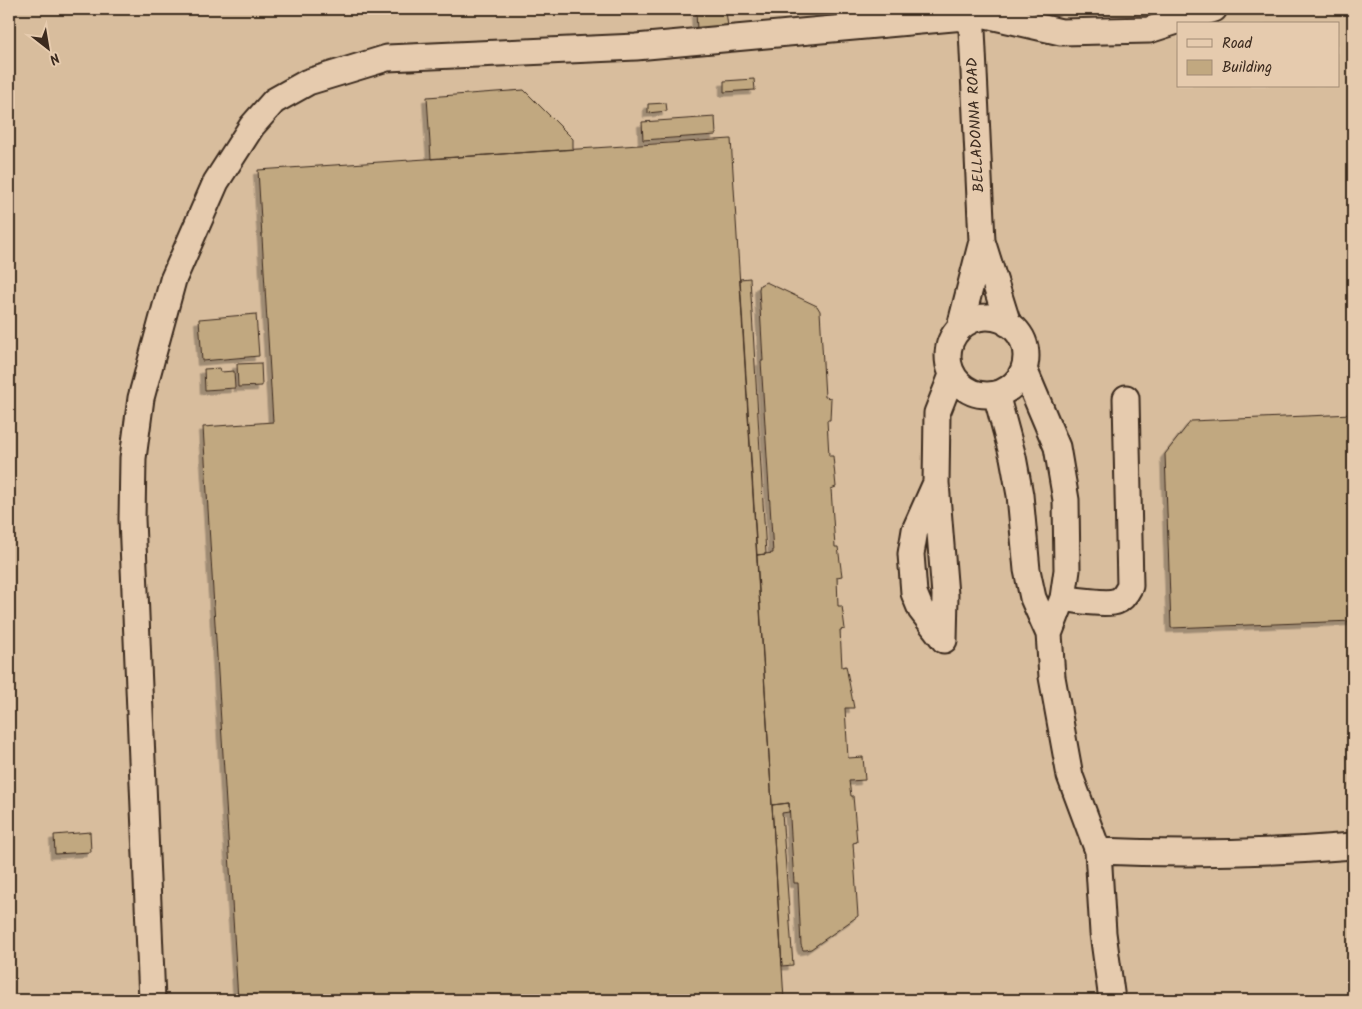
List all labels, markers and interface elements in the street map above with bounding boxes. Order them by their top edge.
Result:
north arrow [22,22,72,72]
legend [1177,22,1340,88]
text: Road [1222,32,1253,56]
text: N [45,47,64,70]
text: Building [1222,56,1272,80]
street label: BELLADONNA ROAD [960,57,992,193]

